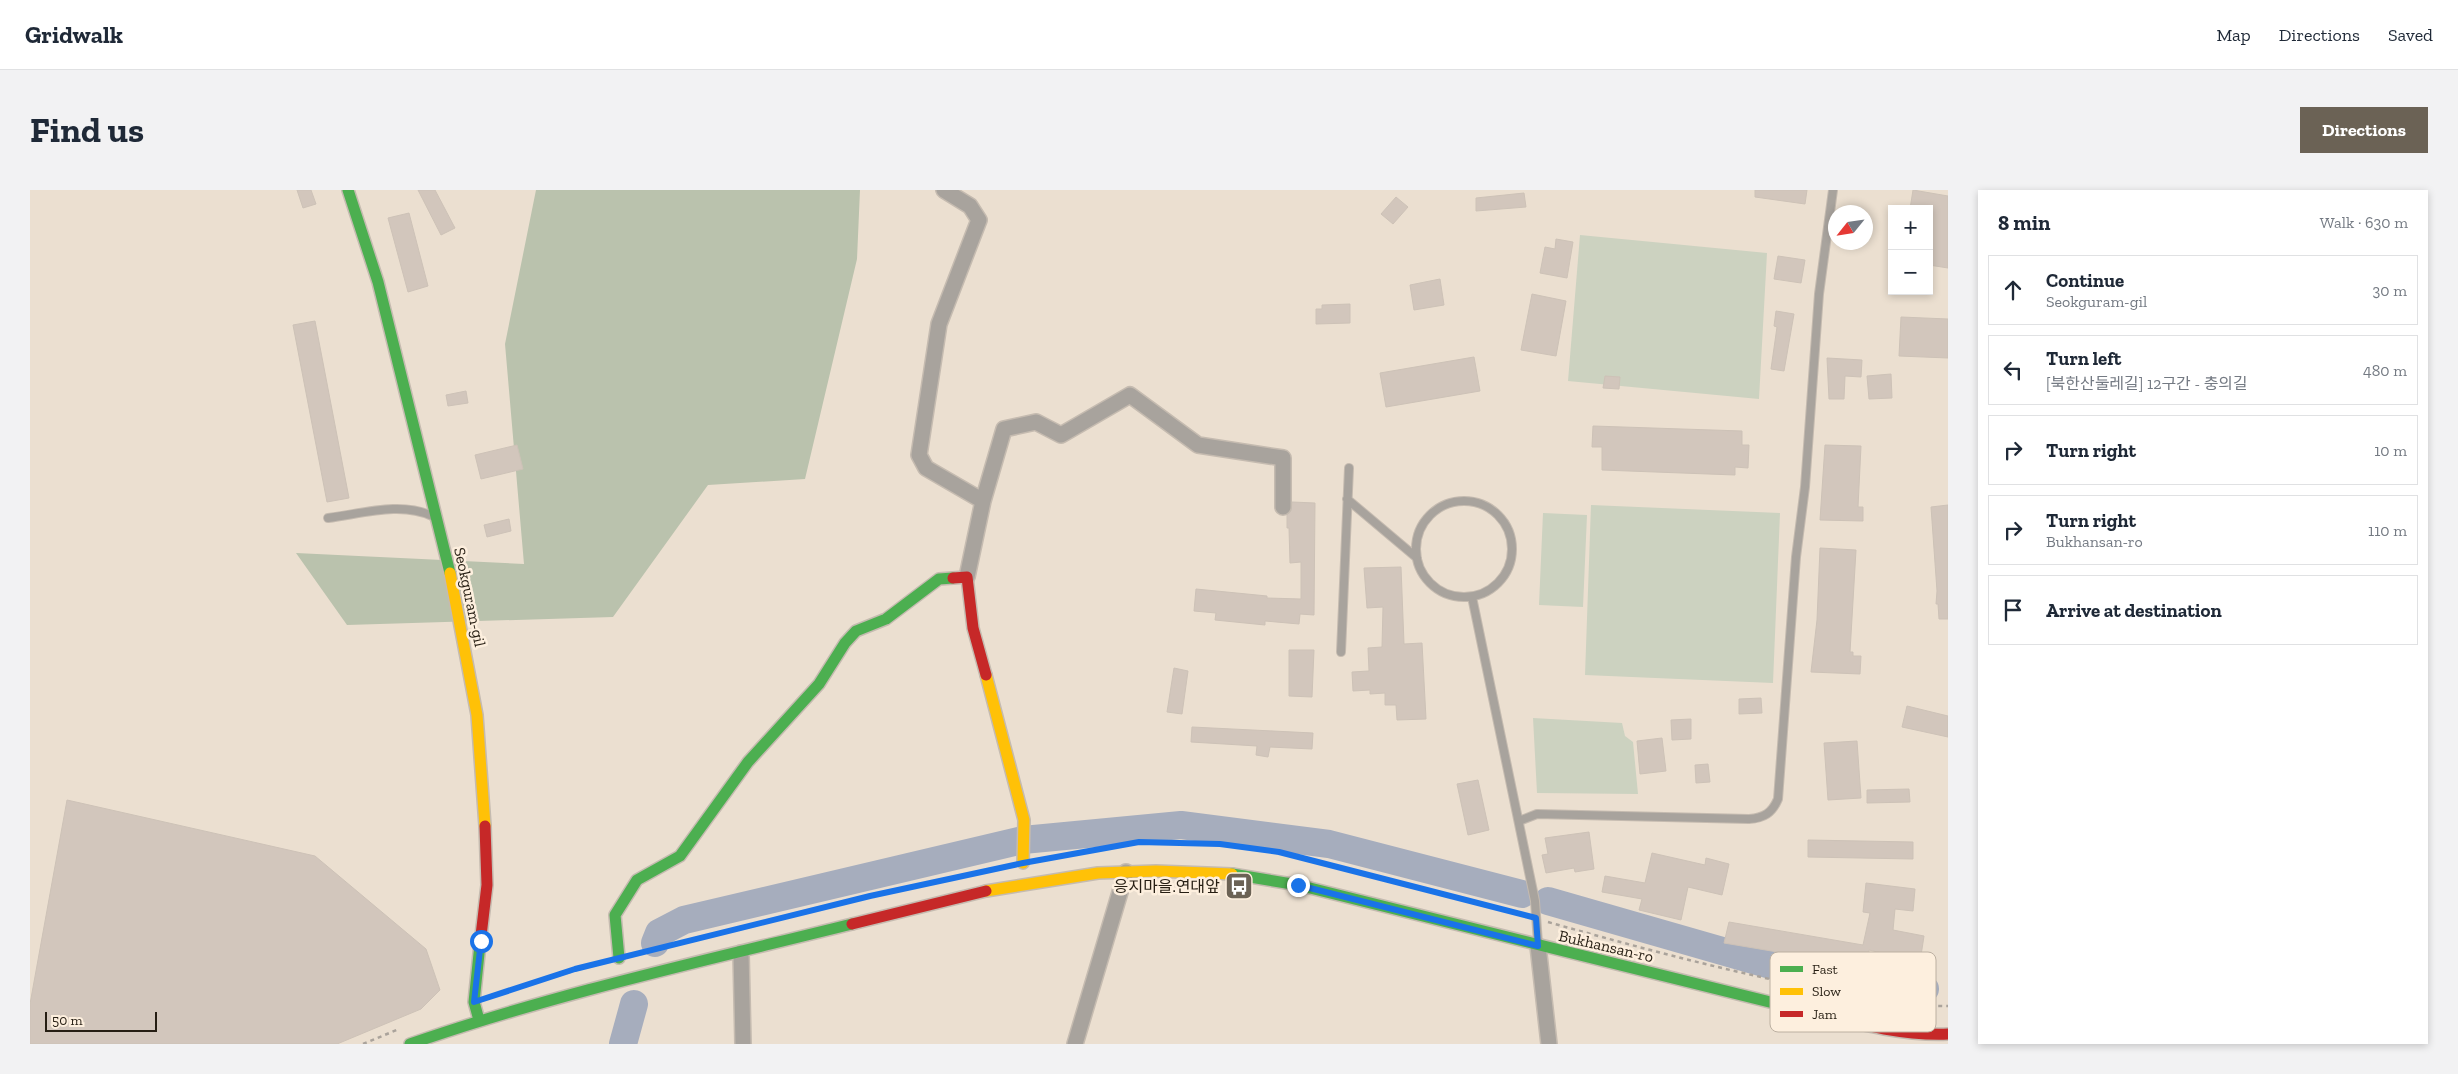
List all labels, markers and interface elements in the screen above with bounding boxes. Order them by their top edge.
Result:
text: Gridwalk [25,20,123,49]
text: Map [2216,24,2251,46]
text: Directions [2279,24,2360,46]
text: Saved [2388,24,2433,46]
button: Directions [2300,107,2428,153]
text: Find us [30,109,144,151]
north arrow [1828,205,1873,250]
map controls [1888,205,1933,295]
button: + [1888,205,1933,250]
text: 8 min [1998,210,2050,235]
text: Walk · 630 m [2320,213,2408,232]
button: − [1888,250,1933,295]
text: Continue [2046,269,2124,292]
icon: ahead [1999,276,2027,304]
text: 30 m [2373,281,2407,300]
text: Seokguram-gil [2046,292,2147,311]
text: Turn left [2046,347,2121,370]
icon: left [1999,356,2027,384]
text: 480 m [2363,361,2407,380]
text: [북한산둘레길] 12구간 - 충의길 [2046,374,2248,393]
icon: right [1999,436,2027,464]
text: Turn right [2046,439,2136,462]
text: 10 m [2374,441,2407,460]
text: Turn right [2046,509,2136,532]
icon: right [1999,516,2027,544]
text: 110 m [2368,521,2407,540]
text: Bukhansan-ro [2046,532,2143,551]
street label: Seokguram-gil [450,546,490,648]
icon: arrive [1999,596,2027,624]
text: Arrive at destination [2046,599,2222,622]
bus stop icon: 응지마을.연대앞 [1224,871,1254,901]
route end [1287,874,1310,897]
place label: 응지마을.연대앞 [1114,877,1220,896]
street label: Bukhansan-ro [1557,926,1655,966]
route start [470,930,493,953]
legend [1770,952,1936,1032]
text: Fast [1812,961,1839,978]
text: Slow [1812,983,1841,1000]
text: Jam [1812,1006,1837,1023]
scale bar [45,1009,158,1032]
text: 50 m [52,1012,83,1029]

